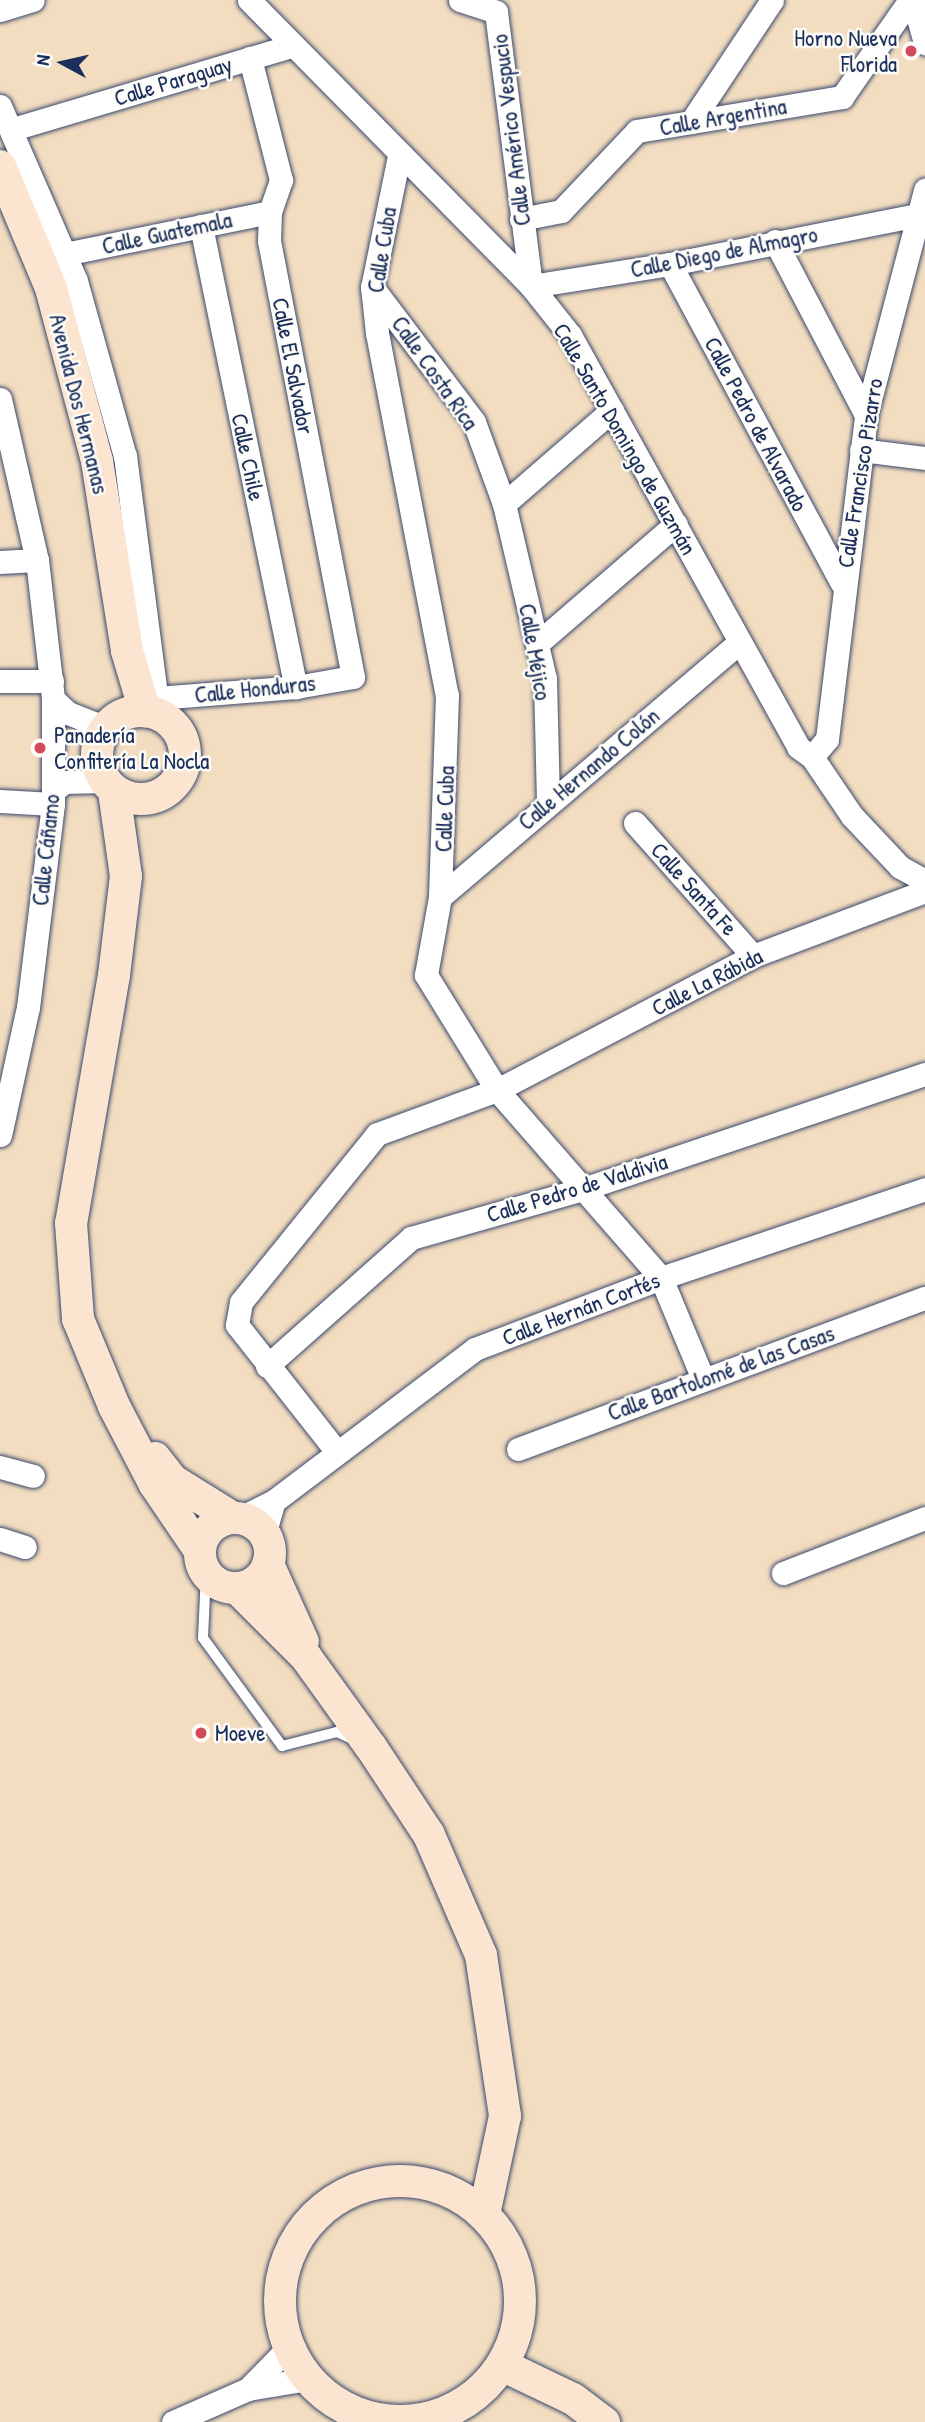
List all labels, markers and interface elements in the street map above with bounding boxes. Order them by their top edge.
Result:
place label: Horno Nueva Florida [794,24,897,78]
north arrow [28,28,98,98]
street label: Calle Américo Vespucio [486,33,536,227]
marker: Horno Nueva Florida [903,43,919,59]
street label: Calle Paraguay [111,50,235,112]
text: N [29,53,56,67]
street label: Calle Argentina [657,92,789,142]
street label: Calle Cuba [362,205,402,295]
street label: Calle Guatemala [100,206,234,260]
street label: Calle Diego de Almagro [628,220,820,284]
street label: Calle El Salvador [266,295,320,437]
street label: Avenida Dos Hermanas [43,311,115,497]
street label: Calle Costa Rica [386,311,484,435]
street label: Calle Santo Domingo de Guzmán [547,318,703,560]
street label: Calle Pedro de Alvarado [698,332,814,516]
street label: Calle Francisco Pizarro [831,376,889,570]
street label: Calle Chile [225,411,271,503]
street label: Calle Méjico [513,602,557,702]
street label: Calle Honduras [193,669,317,709]
street label: Calle Hernando Colón [513,702,665,836]
place label: Panadería Confitería La Nocla [54,721,209,775]
marker: Panadería Confitería La Nocla [32,740,48,756]
street label: Calle Cuba [430,765,460,853]
street label: Calle Cáñamo [26,793,66,907]
street label: Calle Santa Fe [645,837,743,941]
street label: Calle La Rábida [647,942,767,1022]
street label: Calle Pedro de Valdivia [483,1147,671,1229]
street label: Calle Hernán Cortés [498,1266,664,1352]
street label: Calle Bartolomé de las Casas [604,1319,838,1427]
place label: Moeve [215,1719,265,1747]
marker: Moeve [193,1725,209,1741]

